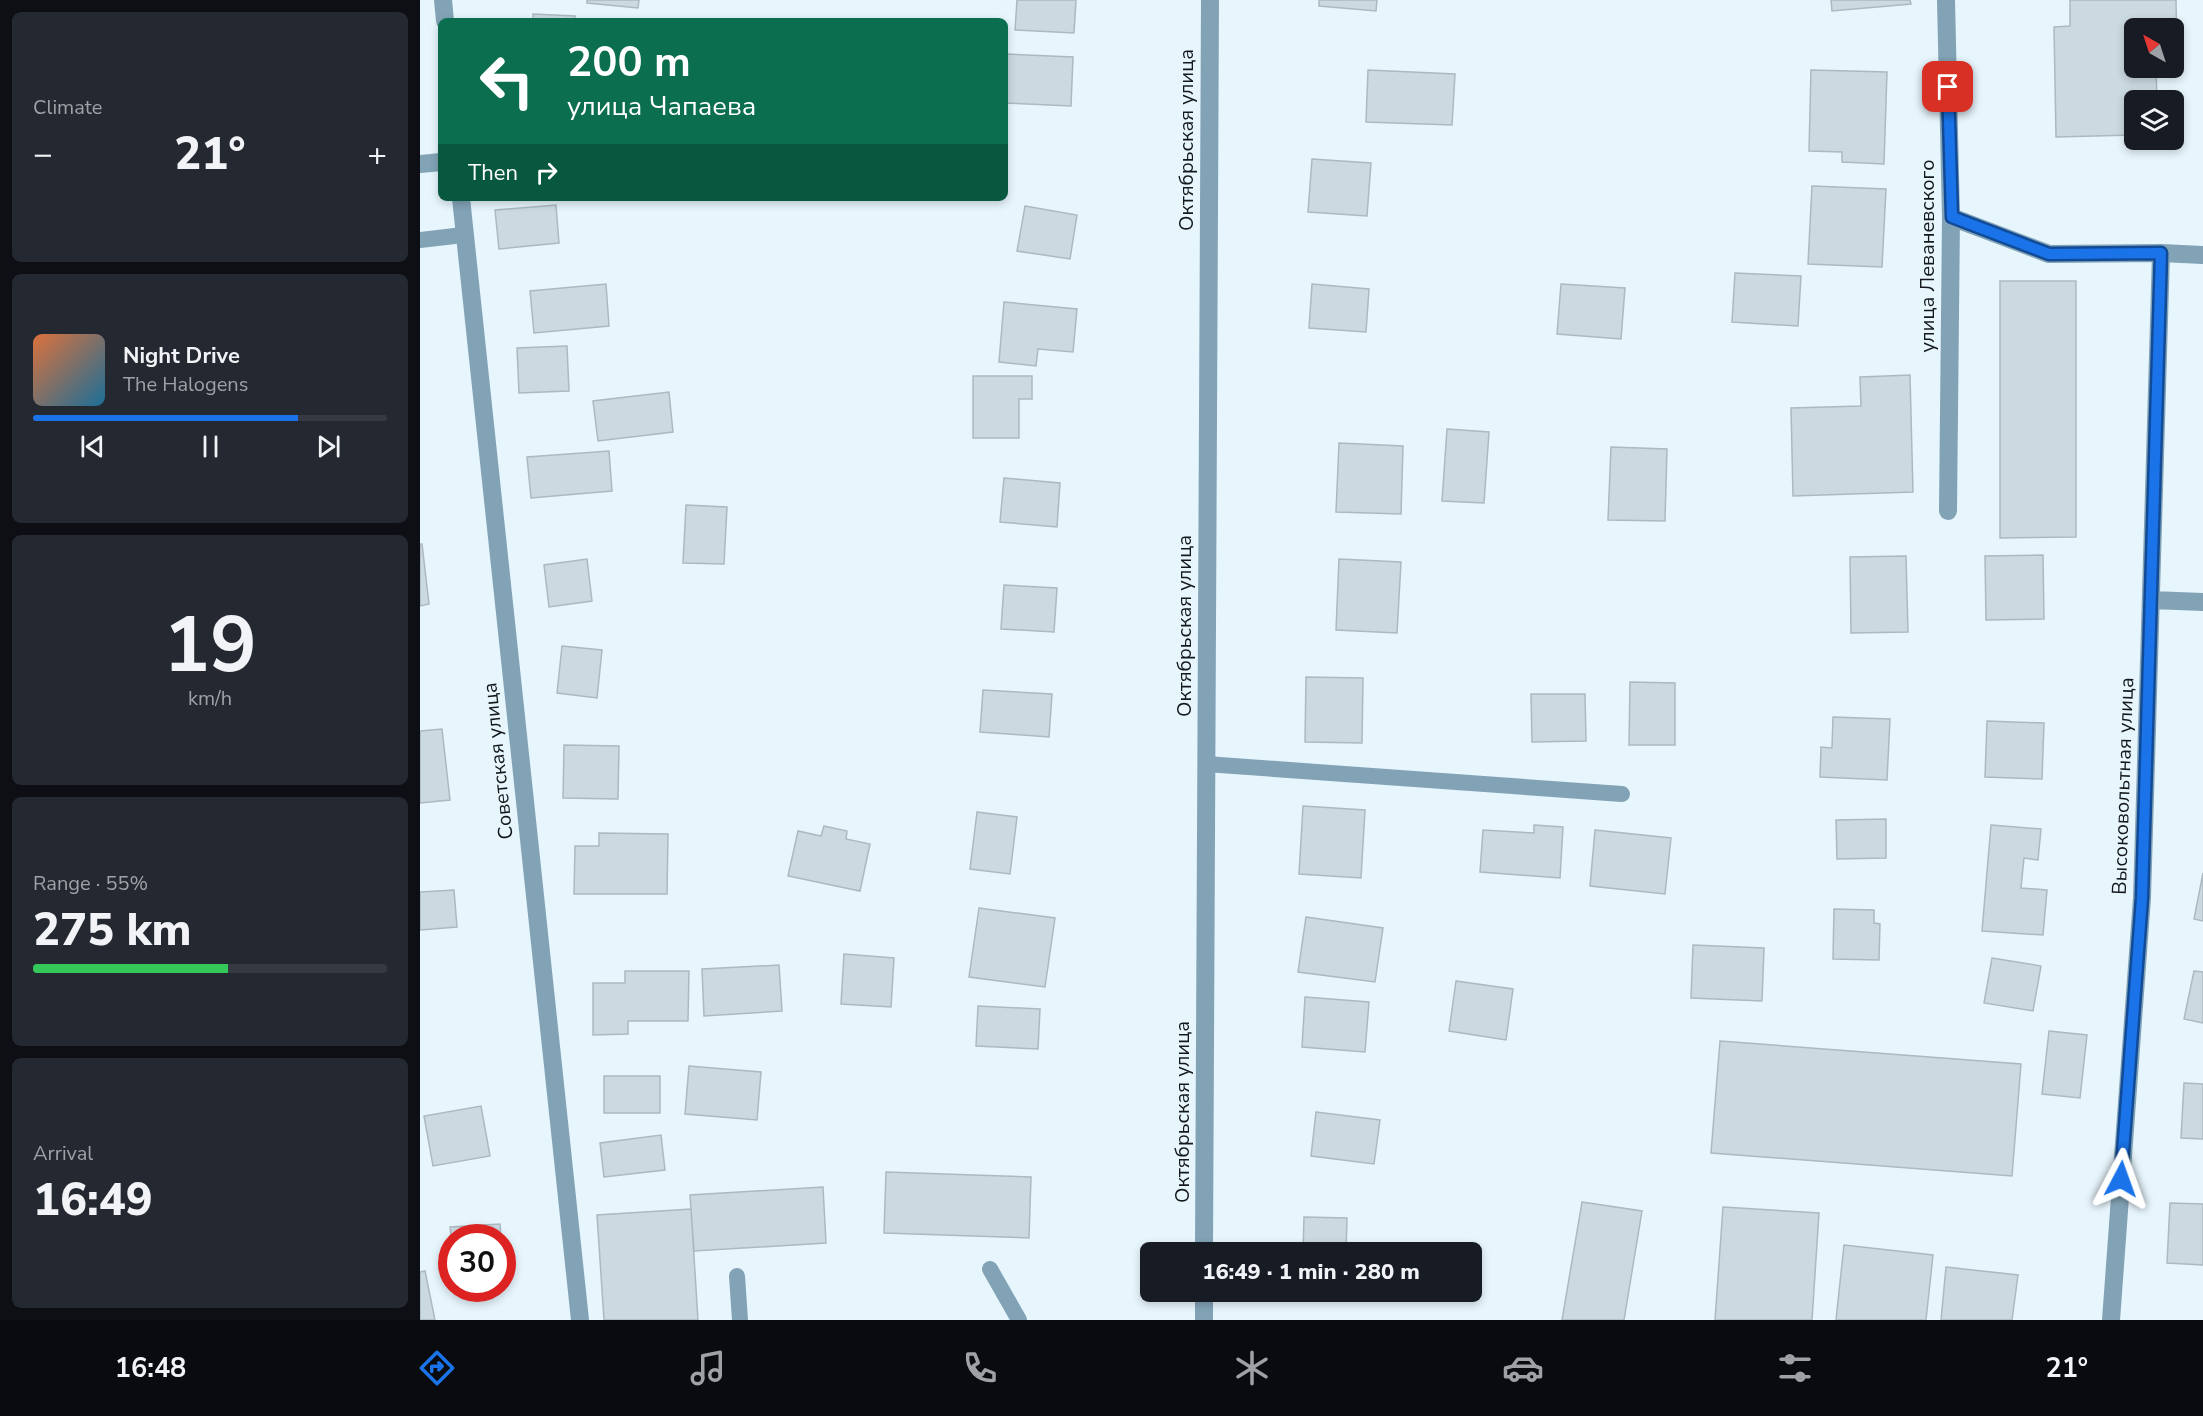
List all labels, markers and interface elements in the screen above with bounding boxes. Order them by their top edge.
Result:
north arrow [2124,18,2184,78]
map controls [2124,18,2184,150]
text: 200 m [567,34,691,91]
icon: left [468,42,546,120]
street label: Октябрьская улица [1173,49,1200,231]
pin [1922,61,1973,112]
icon: arrive [1931,70,1964,103]
text: улица Чапаева [567,88,756,125]
button: layers [2124,90,2184,150]
text: Climate [33,94,102,121]
text: 21° [174,124,246,185]
text: − [33,132,53,177]
text: + [367,132,387,177]
icon: right [530,156,563,189]
text: Then [468,158,518,188]
street label: улица Леваневского [1914,159,1941,353]
text: Night Drive [123,341,240,371]
text: The Halogens [123,371,248,398]
icon: previous [76,430,109,463]
icon: pause [194,430,227,463]
icon: next [312,430,345,463]
street label: Октябрьская улица [1171,535,1198,717]
text: 19 [163,592,257,699]
street label: Высоковольтная улица [2106,677,2140,895]
street label: Советская улица [476,681,520,841]
text: km/h [188,685,232,712]
text: Range · 55% [33,870,148,897]
text: 275 km [33,900,192,961]
street label: Октябрьская улица [1169,1021,1196,1203]
text: Arrival [33,1140,93,1167]
position arrow [2089,1147,2153,1211]
text: 16:49 [33,1170,153,1231]
speed limit sign: 30 [438,1224,516,1302]
text: 16:49 · 1 min · 280 m [1202,1257,1420,1287]
icon: directions [416,1347,458,1389]
icon: music [687,1347,729,1389]
icon: phone [959,1347,1001,1389]
icon: climate [1231,1347,1273,1389]
icon: car [1502,1347,1544,1389]
icon: filters [1774,1347,1816,1389]
text: 16:48 [115,1350,186,1387]
text: 21° [2045,1350,2088,1387]

